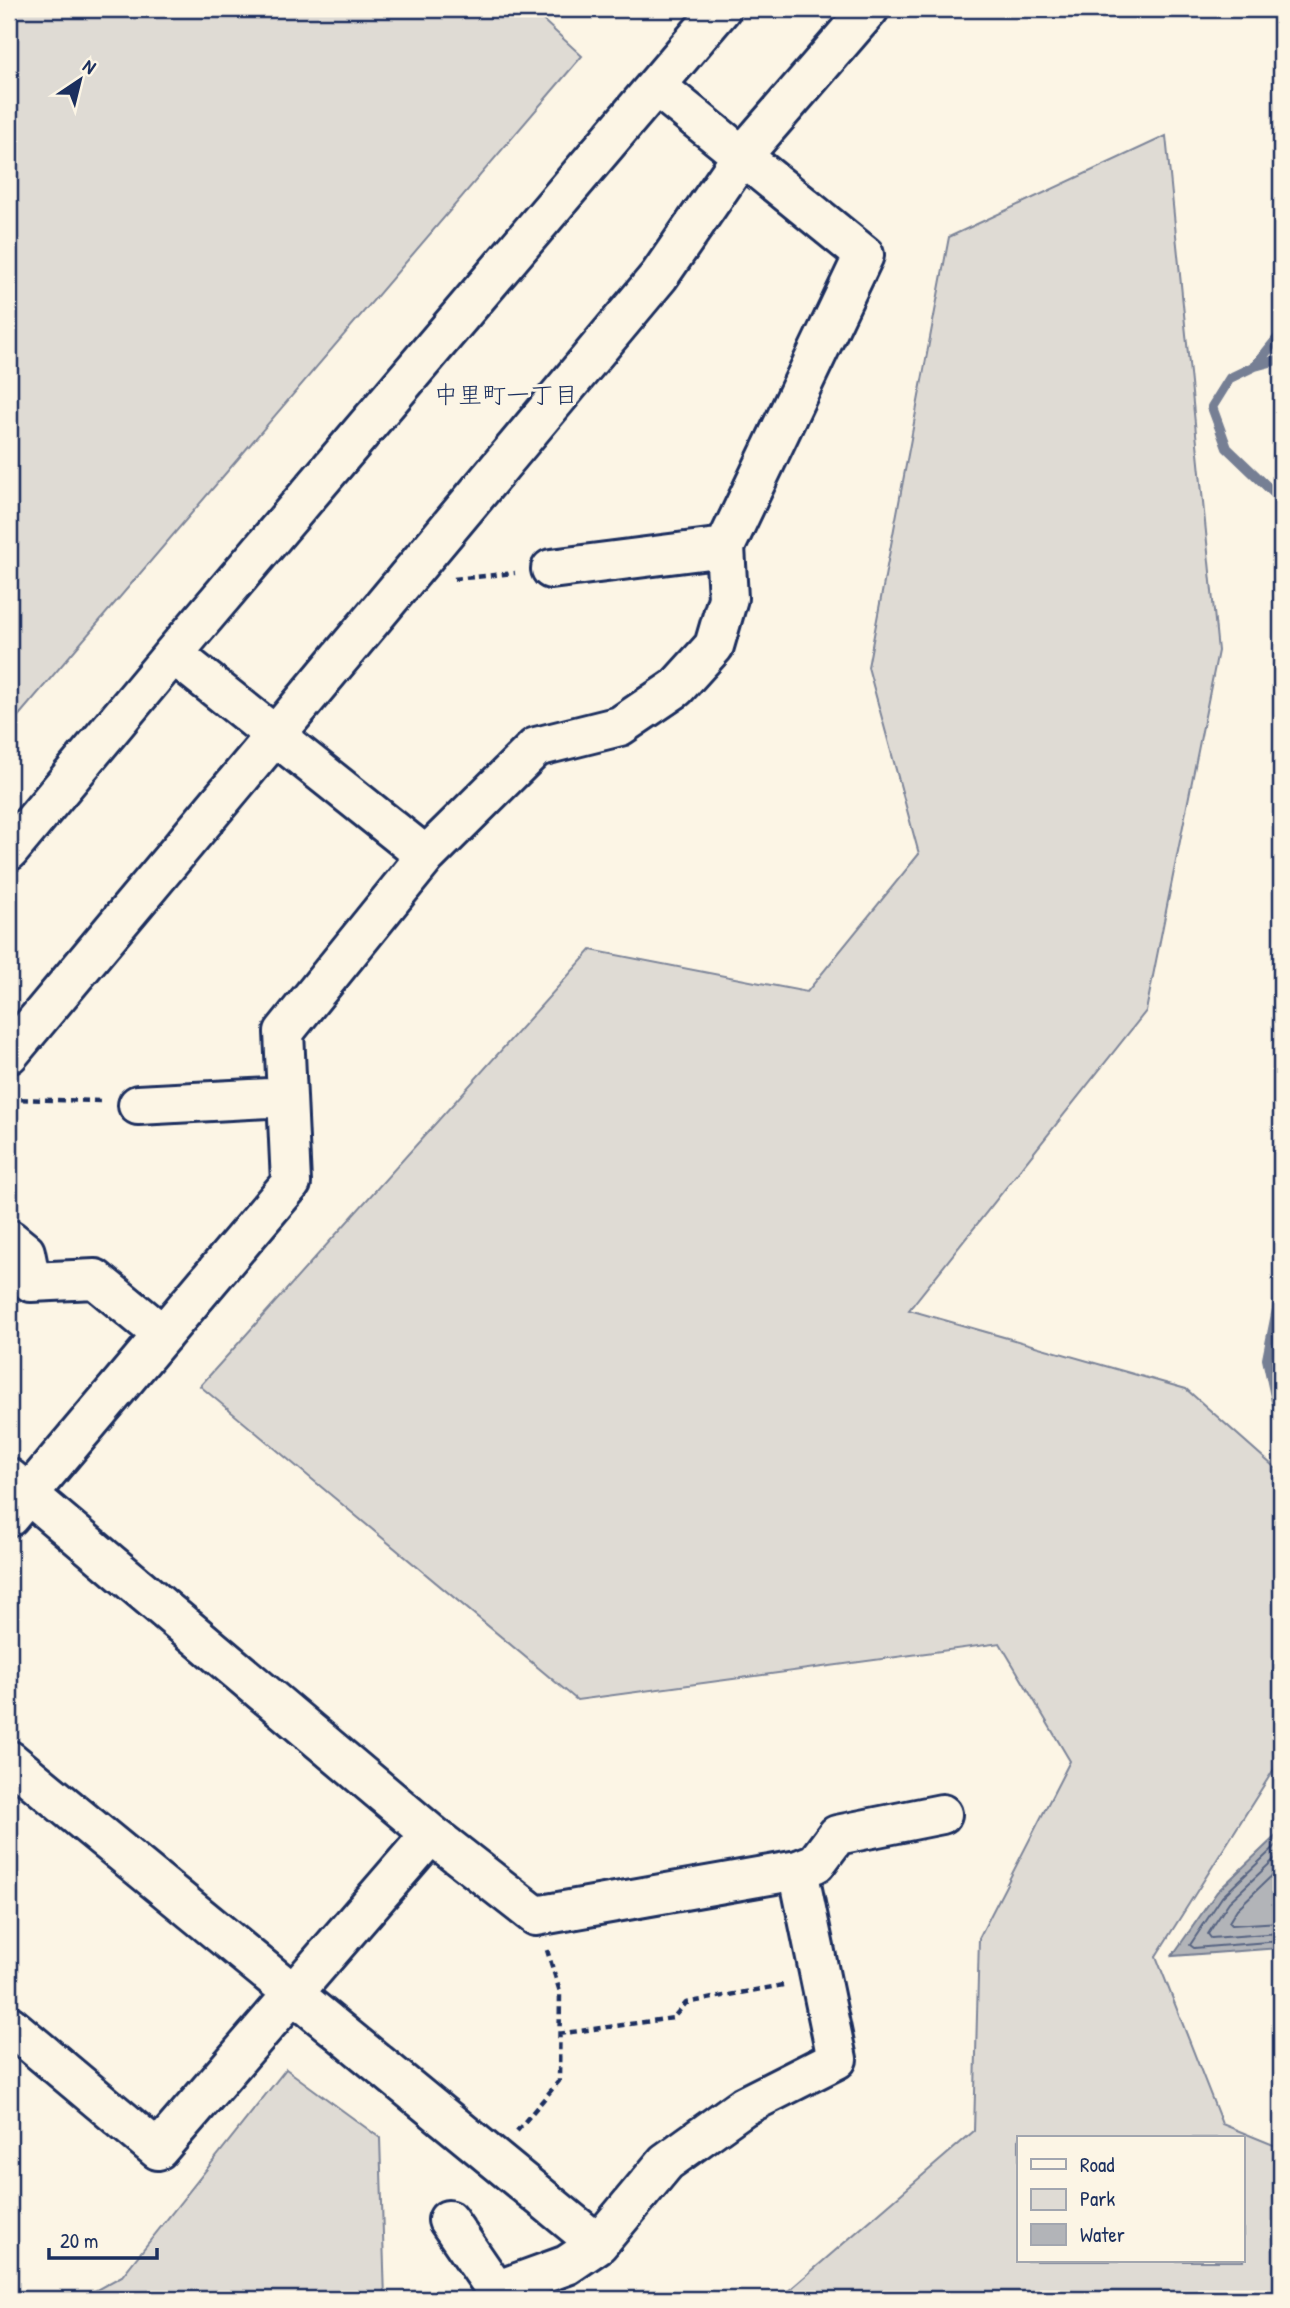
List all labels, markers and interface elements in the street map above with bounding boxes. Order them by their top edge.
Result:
north arrow [46,46,116,116]
text: N [78,53,101,80]
district label: 中里町一丁目 [434,378,578,410]
legend [1017,2136,1244,2262]
text: Road [1080,2150,1114,2179]
text: Park [1080,2184,1115,2213]
scale bar [49,2217,158,2261]
text: Water [1080,2220,1125,2249]
text: 20 m [60,2226,98,2255]

